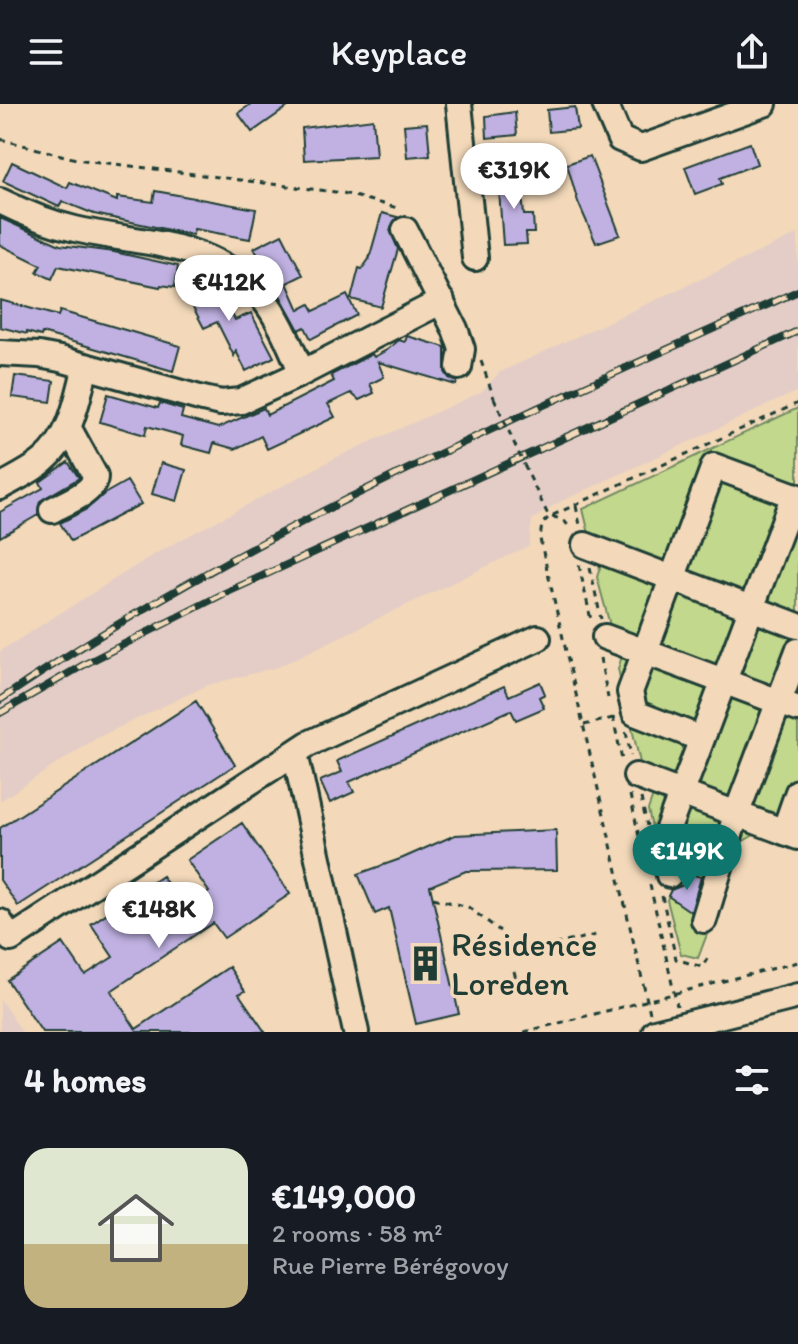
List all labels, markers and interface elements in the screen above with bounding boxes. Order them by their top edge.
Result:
icon: menu [24,30,68,74]
icon: share [730,30,774,74]
text: Keyplace [331,31,467,74]
pin: €319K [458,143,570,211]
text: €319K [478,153,550,185]
pin: €412K [173,255,285,323]
text: €412K [193,265,265,297]
pin: €149K [631,824,743,892]
text: €149K [651,834,723,866]
pin: €148K [103,882,215,950]
text: €148K [122,892,196,924]
place label: Résidence Loreden [451,924,597,1004]
building icon: Résidence Loreden [406,945,444,983]
icon: filters [730,1058,774,1102]
text: 4 homes [24,1060,147,1101]
text: €149,000 [272,1176,416,1217]
icon: home [88,1180,184,1276]
text: 2 rooms · 58 m² [272,1217,443,1249]
text: Rue Pierre Bérégovoy [272,1249,509,1281]

